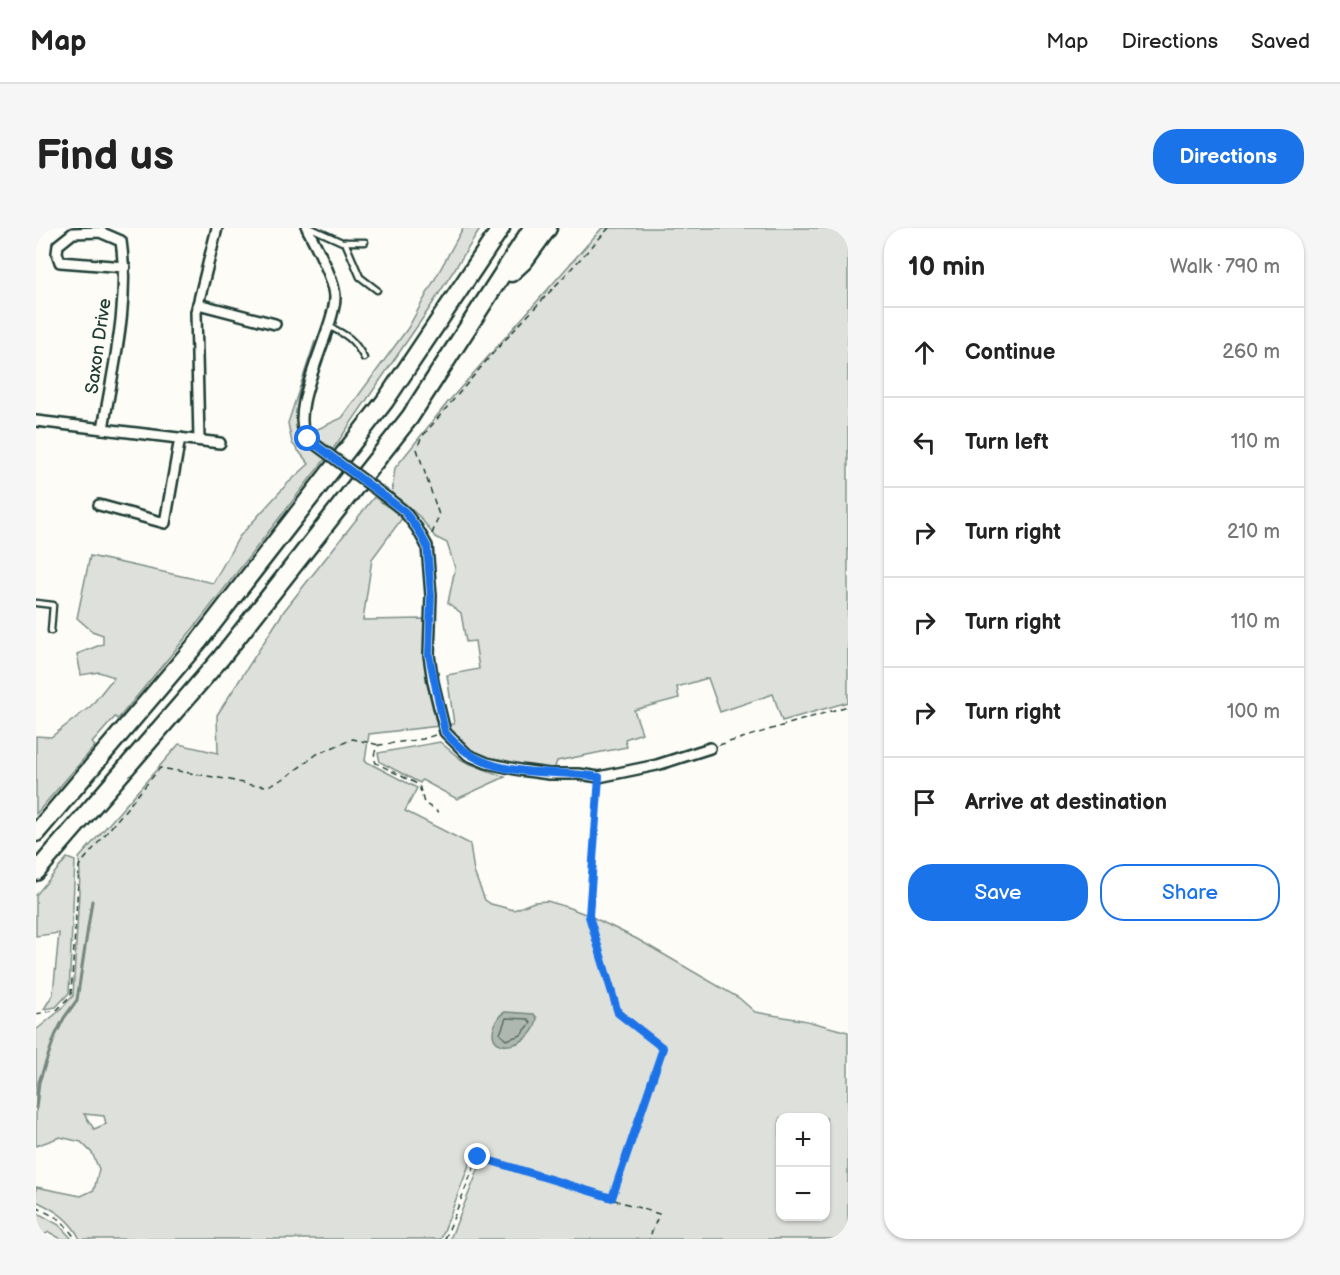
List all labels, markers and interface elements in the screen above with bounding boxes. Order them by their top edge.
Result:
text: Map [30,25,86,58]
text: Map [1046,29,1089,54]
text: Directions [1122,29,1218,54]
text: Saved [1251,29,1310,54]
button: Directions [1153,129,1304,184]
text: Find us [36,131,174,182]
text: 10 min [908,252,985,283]
text: Walk · 790 m [1170,255,1280,279]
street label: Saxon Drive [81,297,116,395]
icon: ahead [908,336,941,369]
text: Continue [965,339,1055,366]
text: 260 m [1222,340,1280,364]
route start [294,425,320,451]
icon: left [908,426,941,459]
text: Turn left [965,429,1049,456]
text: 110 m [1231,430,1280,454]
icon: right [908,516,941,549]
text: Turn right [965,519,1061,546]
text: 210 m [1227,520,1280,544]
icon: right [908,606,941,639]
text: Turn right [965,609,1061,636]
text: 110 m [1231,610,1280,634]
icon: right [908,696,941,729]
text: Turn right [965,699,1061,726]
text: 100 m [1227,700,1280,724]
icon: arrive [908,786,941,819]
text: Arrive at destination [965,789,1167,816]
button: Save [908,864,1088,921]
button: Share [1100,864,1280,921]
map controls [776,1113,830,1221]
button: + [776,1113,830,1167]
route end [464,1143,490,1169]
button: − [776,1167,830,1221]

